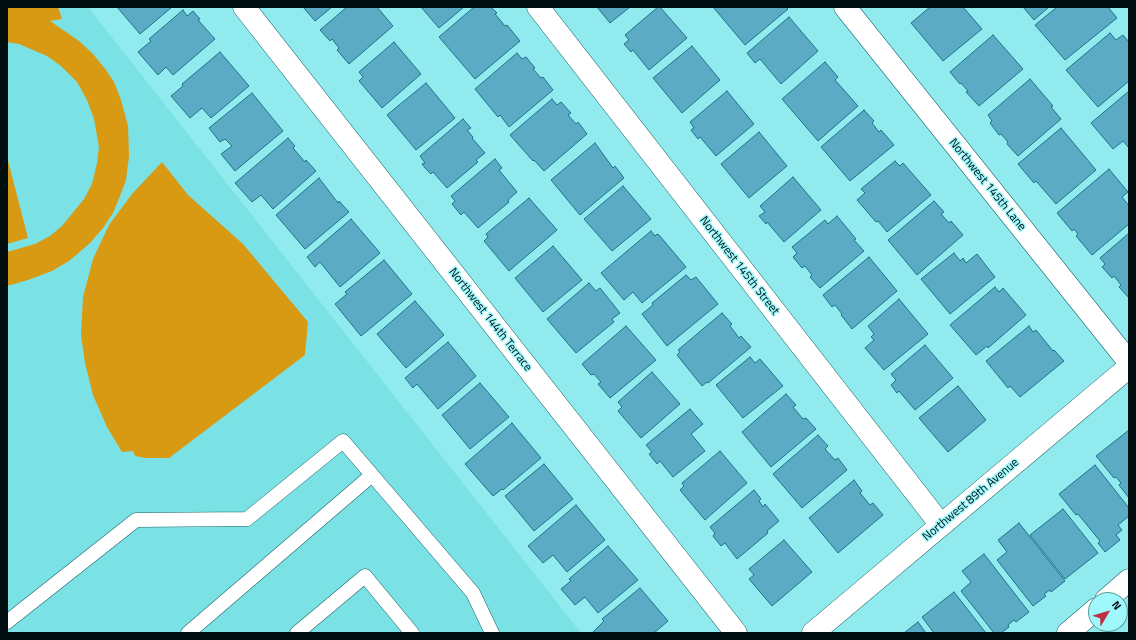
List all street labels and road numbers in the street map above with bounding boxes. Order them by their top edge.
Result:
street label: Northwest 145th Lane [945,136,1029,234]
street label: Northwest 145th Street [696,214,782,318]
street label: Northwest 144th Terrace [445,266,535,374]
street label: Northwest 89th Avenue [920,456,1022,544]

